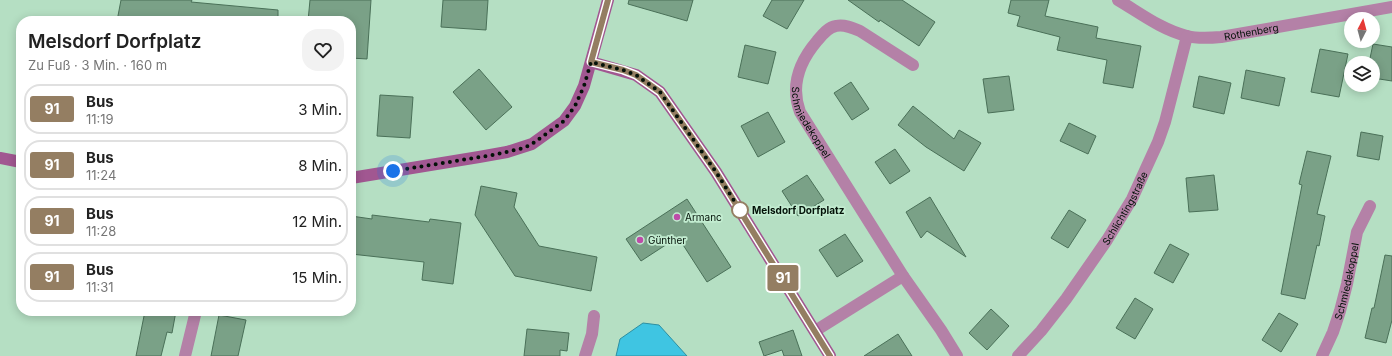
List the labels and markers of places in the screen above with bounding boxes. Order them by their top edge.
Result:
marker: Melsdorf Dorfplatz [731,201,749,219]
place label: Melsdorf Dorfplatz [752,204,845,216]
place label: Armanc [685,211,722,223]
marker: Armanc [672,212,682,222]
place label: Günther [648,234,686,246]
marker: Günther [635,235,645,245]

